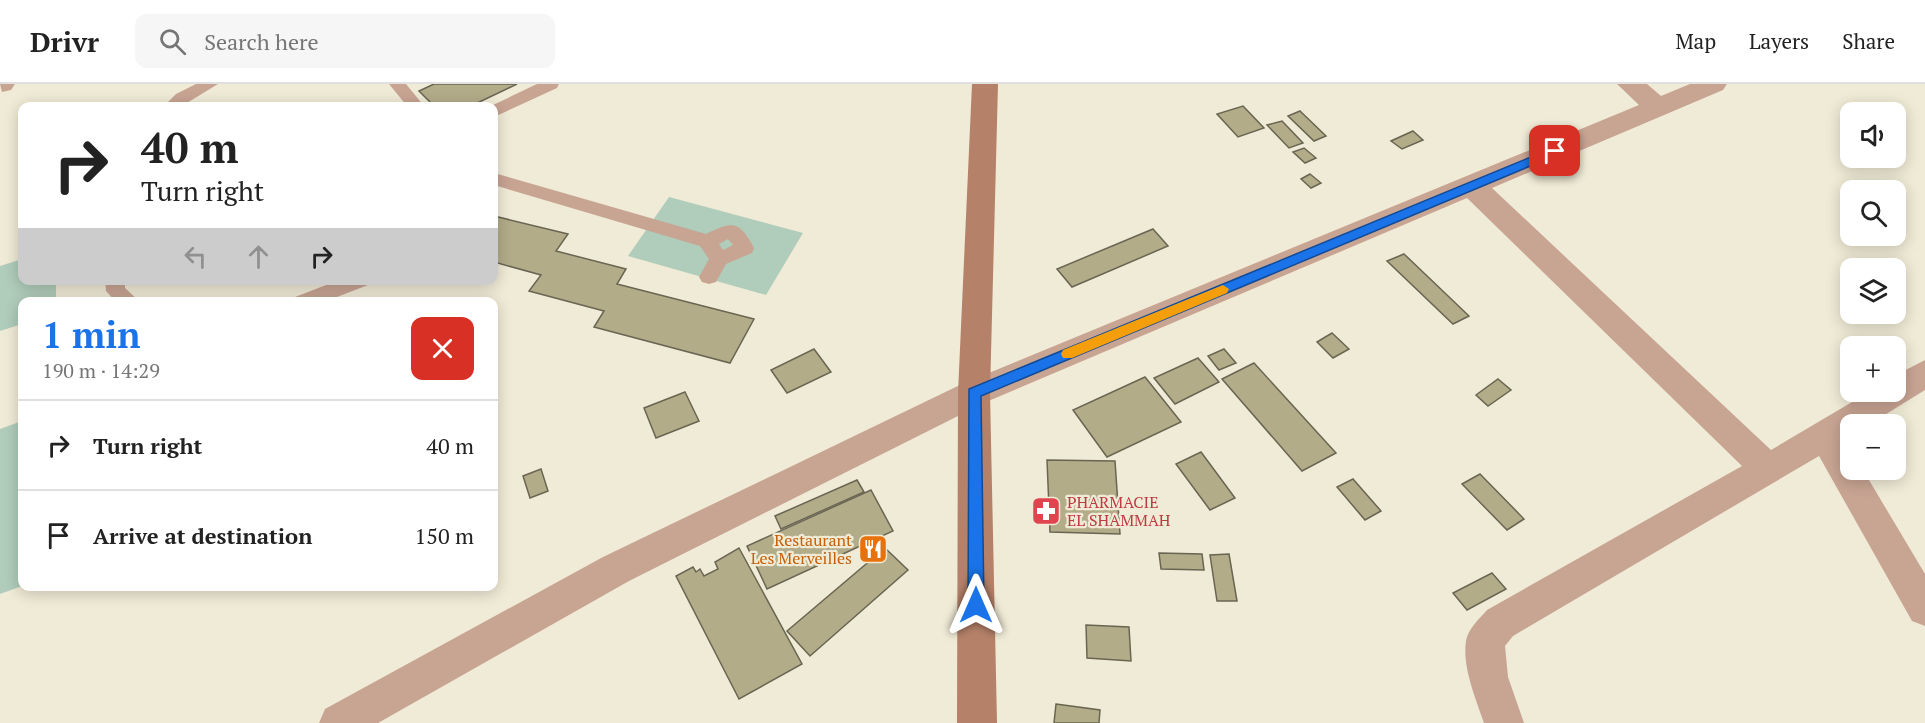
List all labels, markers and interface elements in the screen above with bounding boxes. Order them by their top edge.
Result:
search box [135,14,555,68]
text: Drivr [30,23,99,60]
icon: search [156,25,189,58]
text: Search here [204,27,319,56]
text: Map [1675,27,1716,55]
text: Layers [1749,27,1809,55]
text: Share [1842,27,1895,55]
map controls [1840,102,1906,480]
button: sound [1840,102,1906,168]
text: 40 m [141,119,239,175]
pin [1529,125,1580,176]
icon: right [42,126,120,204]
icon: arrive [1538,134,1571,167]
text: Turn right [141,173,264,209]
button: search [1840,180,1906,246]
icon: left [179,240,212,273]
icon: ahead [242,240,275,273]
icon: right [305,240,338,273]
button: layers [1840,258,1906,324]
text: 1 min [42,311,140,358]
button: close [411,317,474,380]
button: + [1840,336,1906,402]
text: 190 m · 14:29 [42,357,160,384]
button: − [1840,414,1906,480]
icon: right [42,429,75,462]
text: Turn right [93,431,202,460]
text: 40 m [426,431,474,460]
place label: PHARMACIE EL SHAMMAH [1067,491,1171,531]
pharmacy icon: PHARMACIE EL SHAMMAH [1030,495,1062,527]
icon: arrive [42,519,75,552]
text: Arrive at destination [93,521,312,550]
text: 150 m [414,521,474,550]
place label: Restaurant Les Merveilles [751,529,852,569]
restaurant icon: Restaurant Les Merveilles [857,533,889,565]
position arrow [944,573,1008,637]

